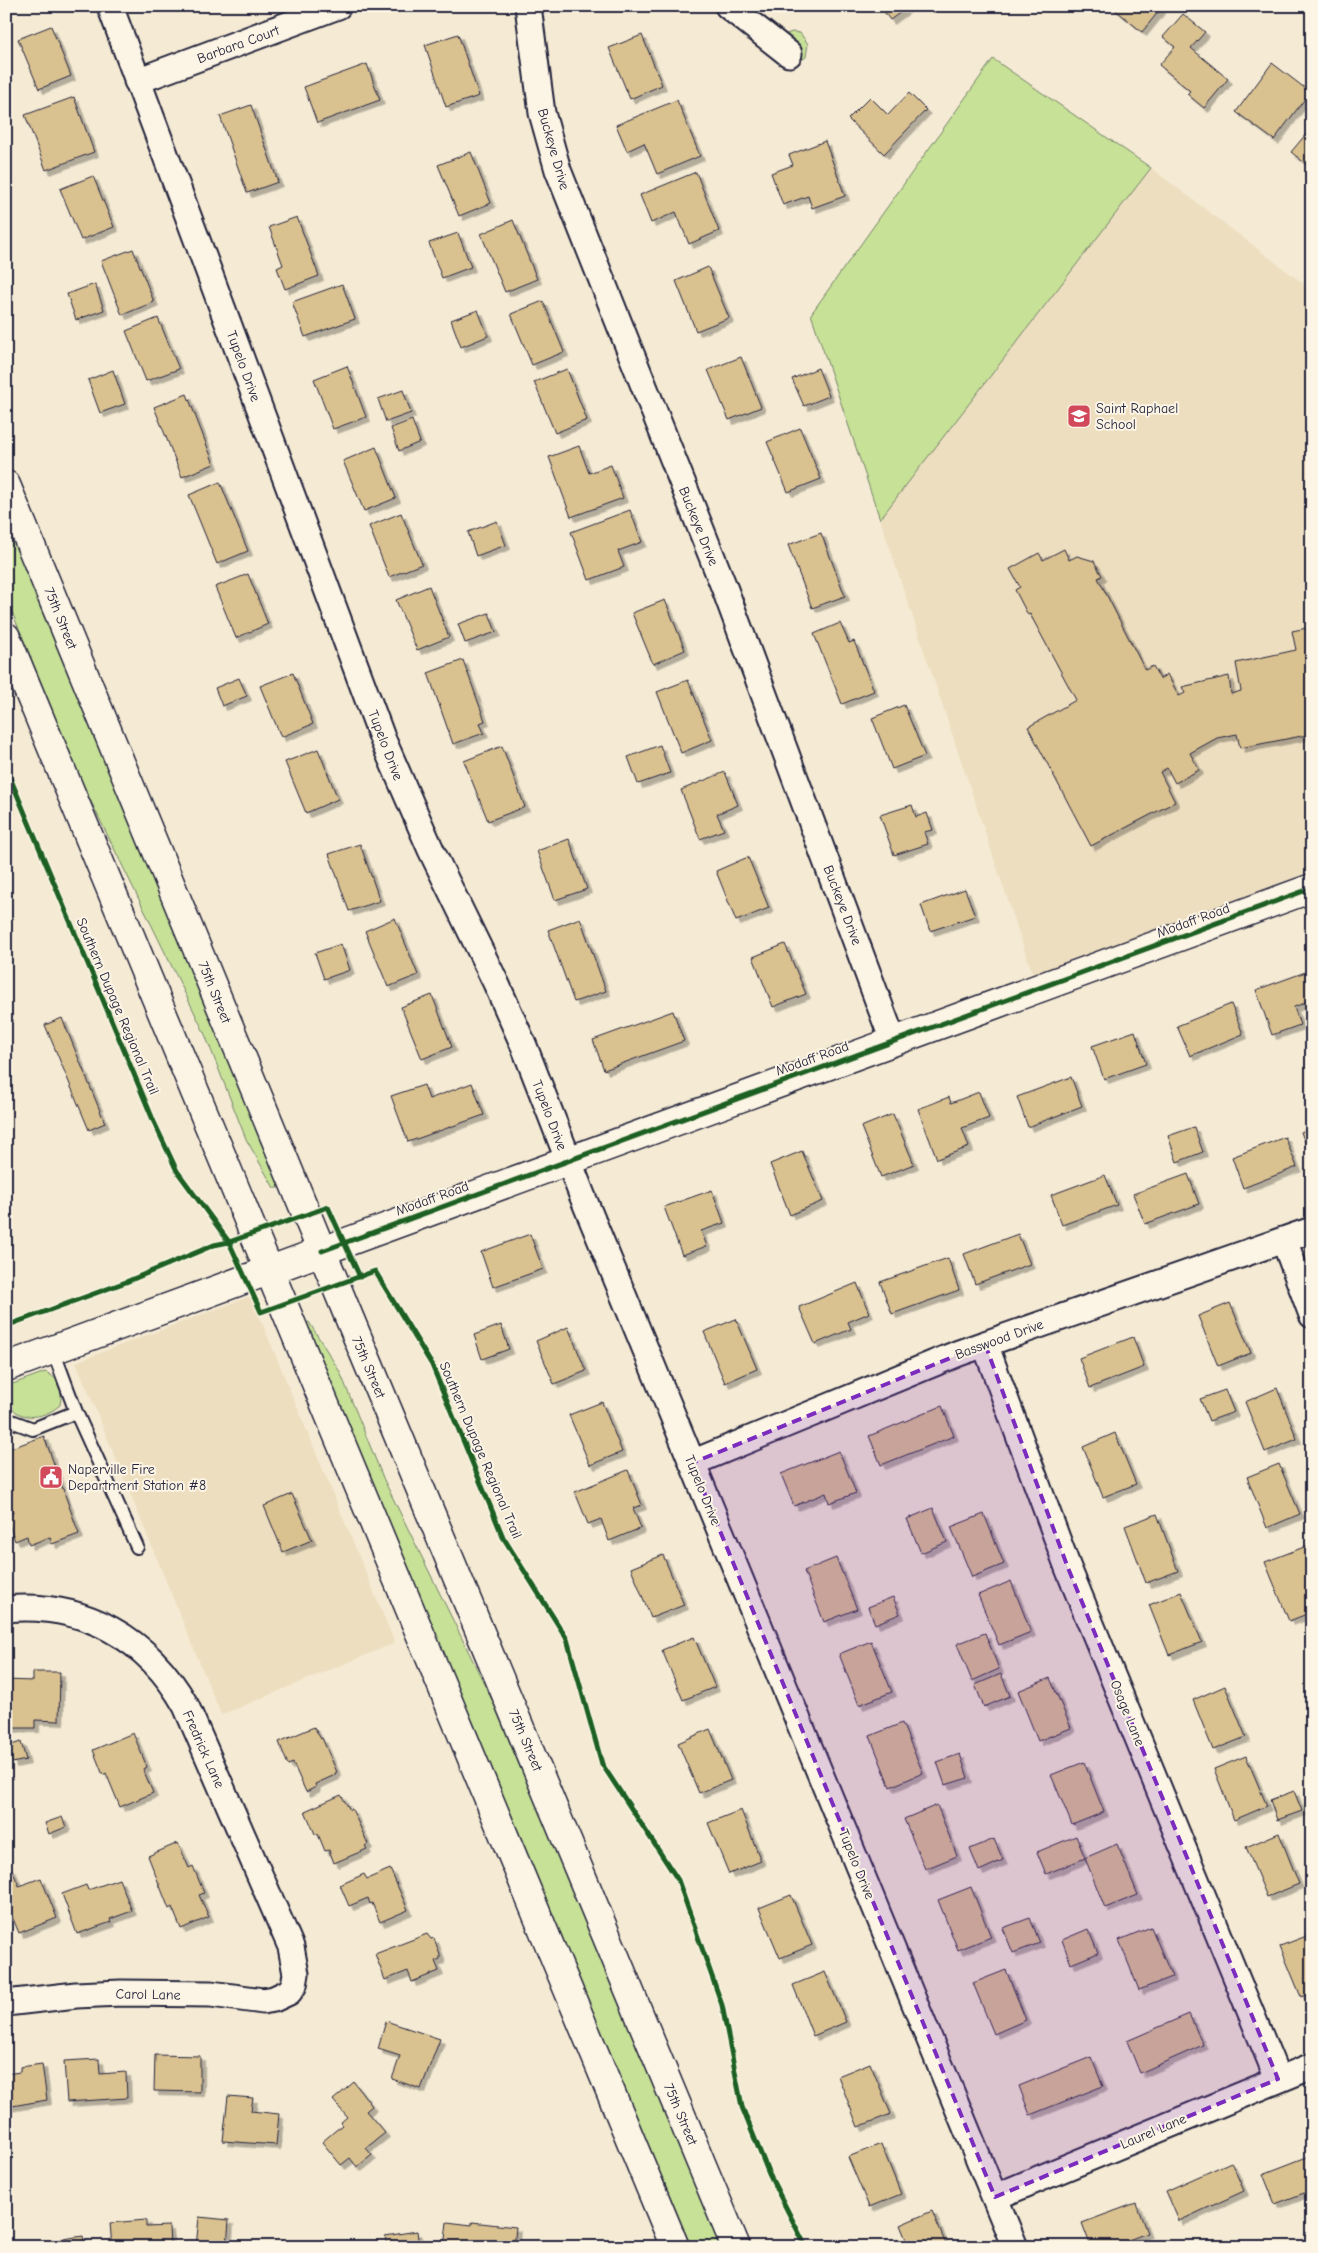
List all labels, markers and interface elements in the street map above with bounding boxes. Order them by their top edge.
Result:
street label: Barbara Court [195,21,282,67]
street label: Buckeye Drive [534,106,573,192]
street label: Tupelo Drive [223,328,264,404]
place label: Saint Raphael School [1096,400,1178,433]
school or university icon: Saint Raphael School [1066,403,1092,429]
street label: Buckeye Drive [675,484,722,568]
street label: 75th Street [40,585,81,653]
street label: Tupelo Drive [364,708,407,783]
street label: Buckeye Drive [820,863,866,947]
street label: Modaff Road [1154,899,1232,942]
street label: Southern Dupage Regional Trail [73,915,163,1097]
street label: 75th Street [194,959,235,1027]
street label: Modaff Road [773,1037,851,1080]
street label: Tupelo Drive [528,1078,571,1153]
street label: Modaff Road [393,1177,471,1220]
street label: Basswood Drive [953,1316,1046,1363]
street label: 75th Street [348,1334,390,1402]
street label: Southern Dupage Regional Trail [436,1359,526,1541]
street label: Tupelo Drive [681,1453,724,1528]
place label: Naperville Fire Department Station #8 [68,1461,206,1494]
public building icon: Naperville Fire Department Station #8 [38,1464,64,1490]
street label: Osage Lane [1107,1678,1149,1749]
street label: 75th Street [505,1707,547,1775]
street label: Fredrick Lane [179,1708,228,1791]
street label: Tupelo Drive [835,1827,878,1902]
street label: Carol Lane [115,1985,181,2004]
street label: 75th Street [660,2081,702,2149]
street label: Laurel Lane [1118,2110,1189,2153]

